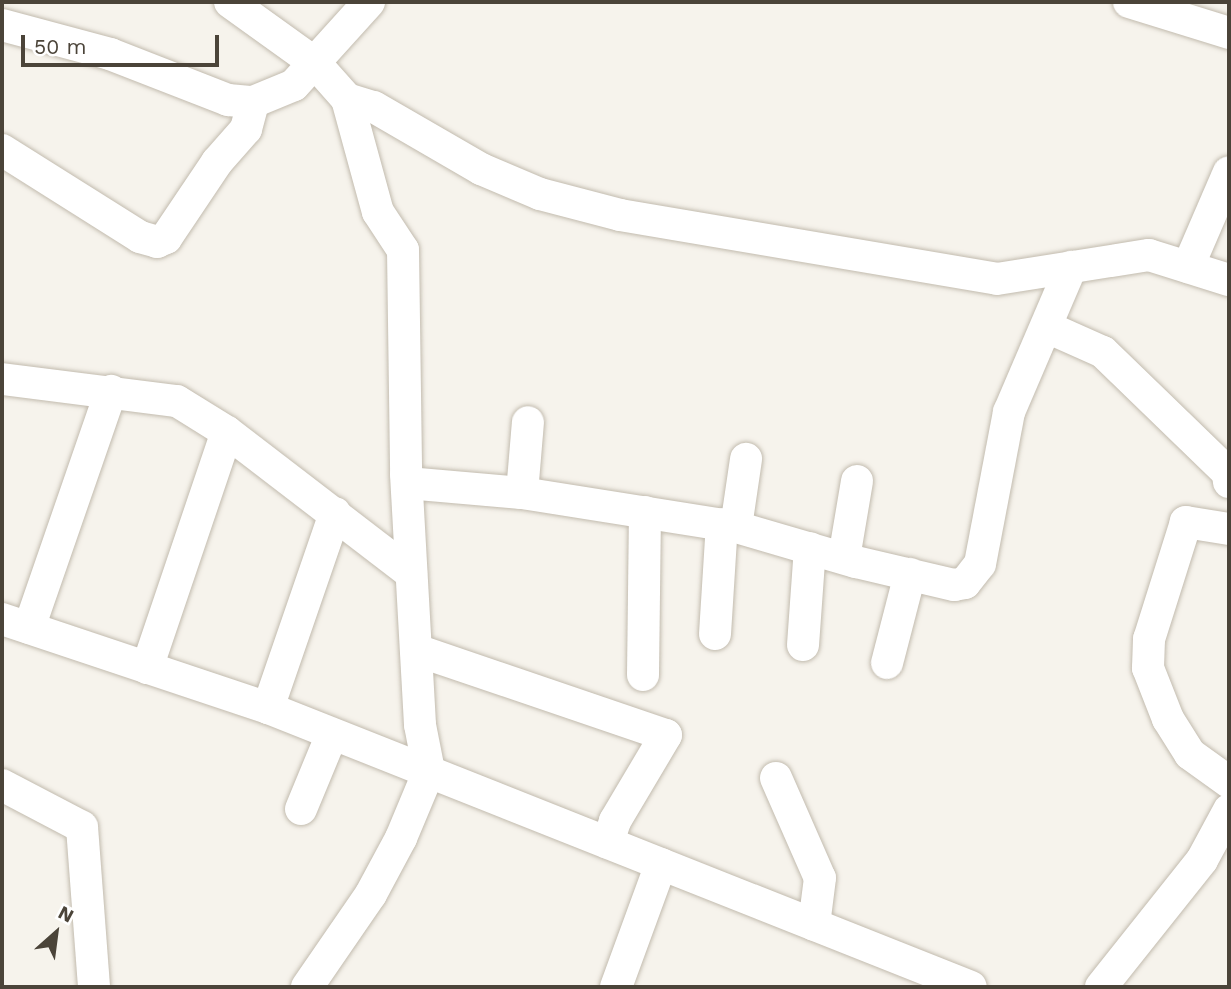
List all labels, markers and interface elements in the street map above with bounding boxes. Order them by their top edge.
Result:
scale bar [24,21,222,65]
text: 50 m [34,34,86,59]
north arrow [21,898,91,968]
text: N [54,901,78,927]

